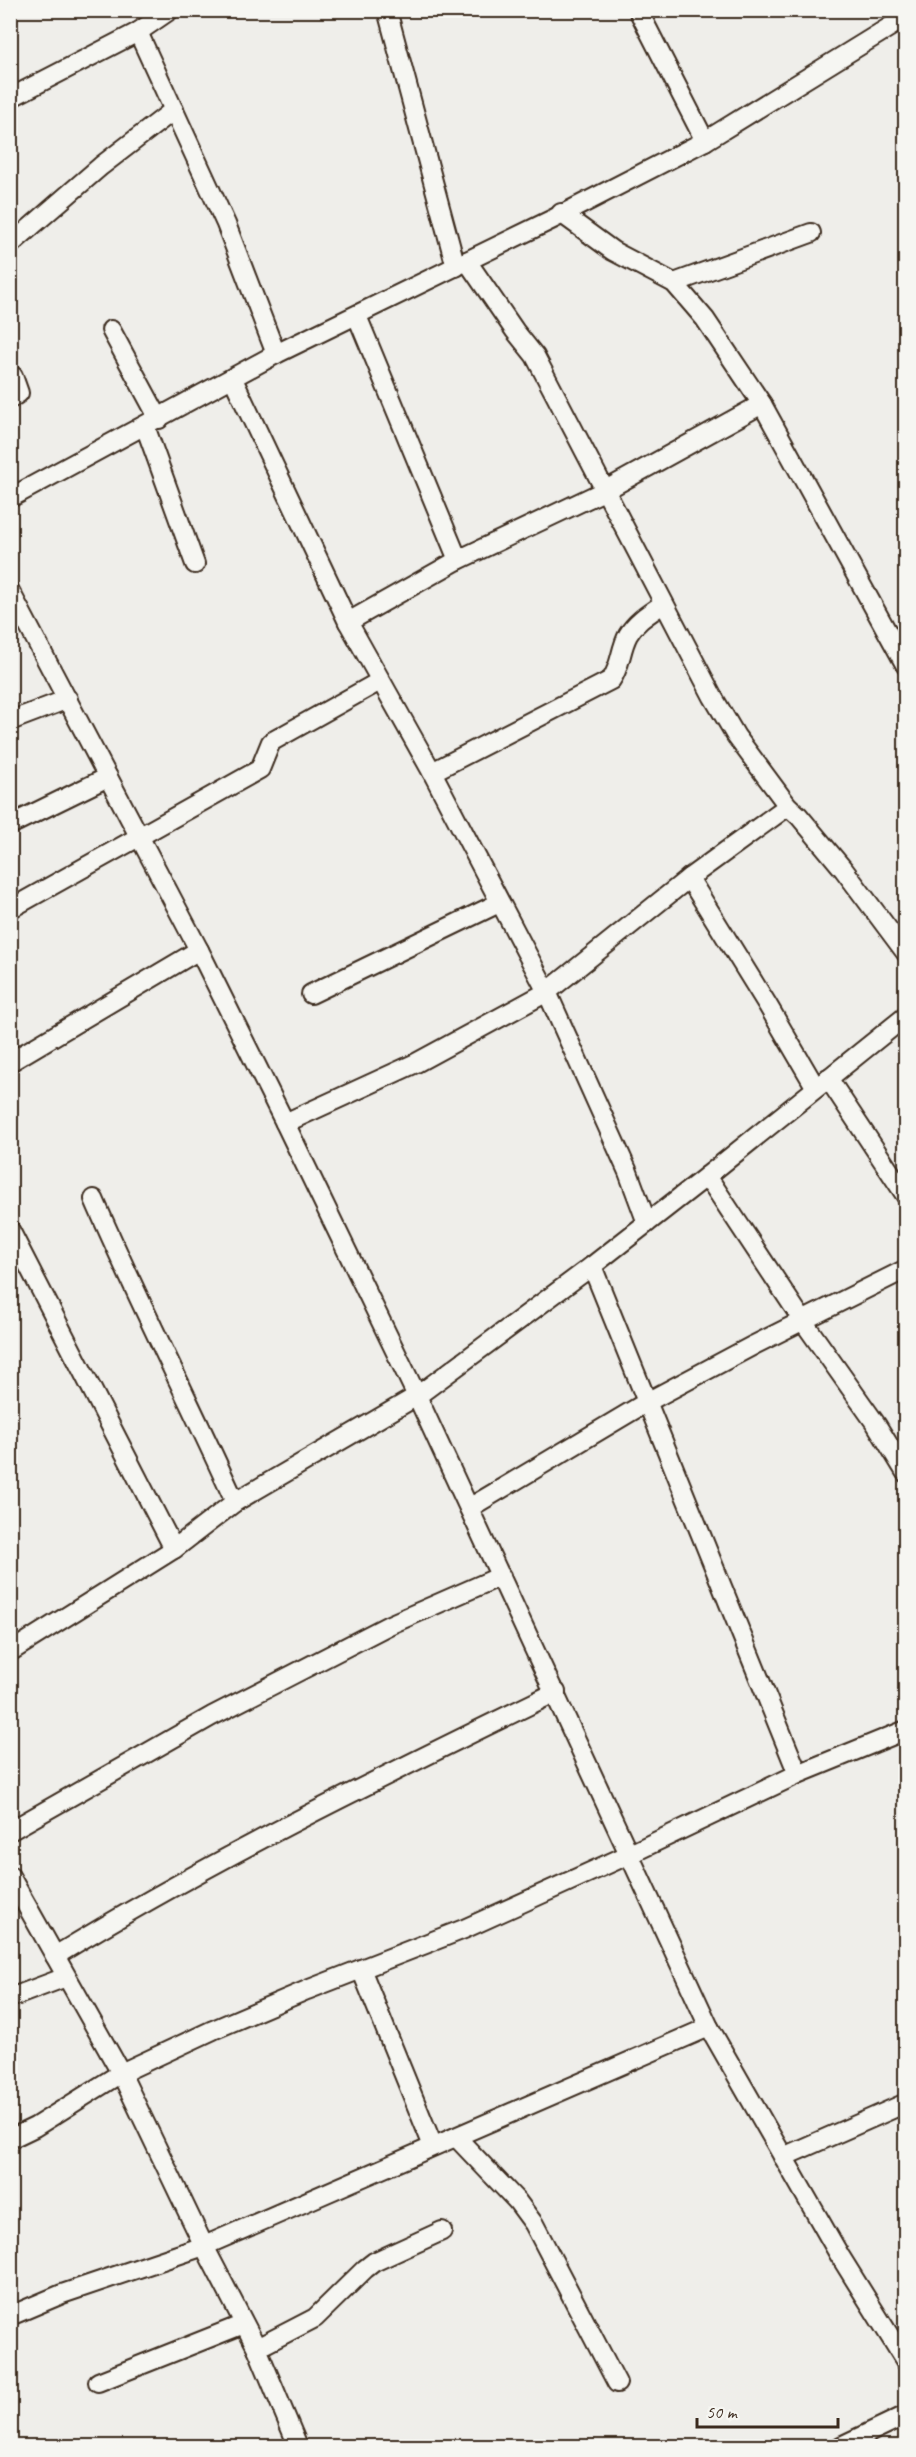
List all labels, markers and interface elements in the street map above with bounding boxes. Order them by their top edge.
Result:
scale bar [697,2391,838,2429]
text: 50 m [706,2401,739,2423]

